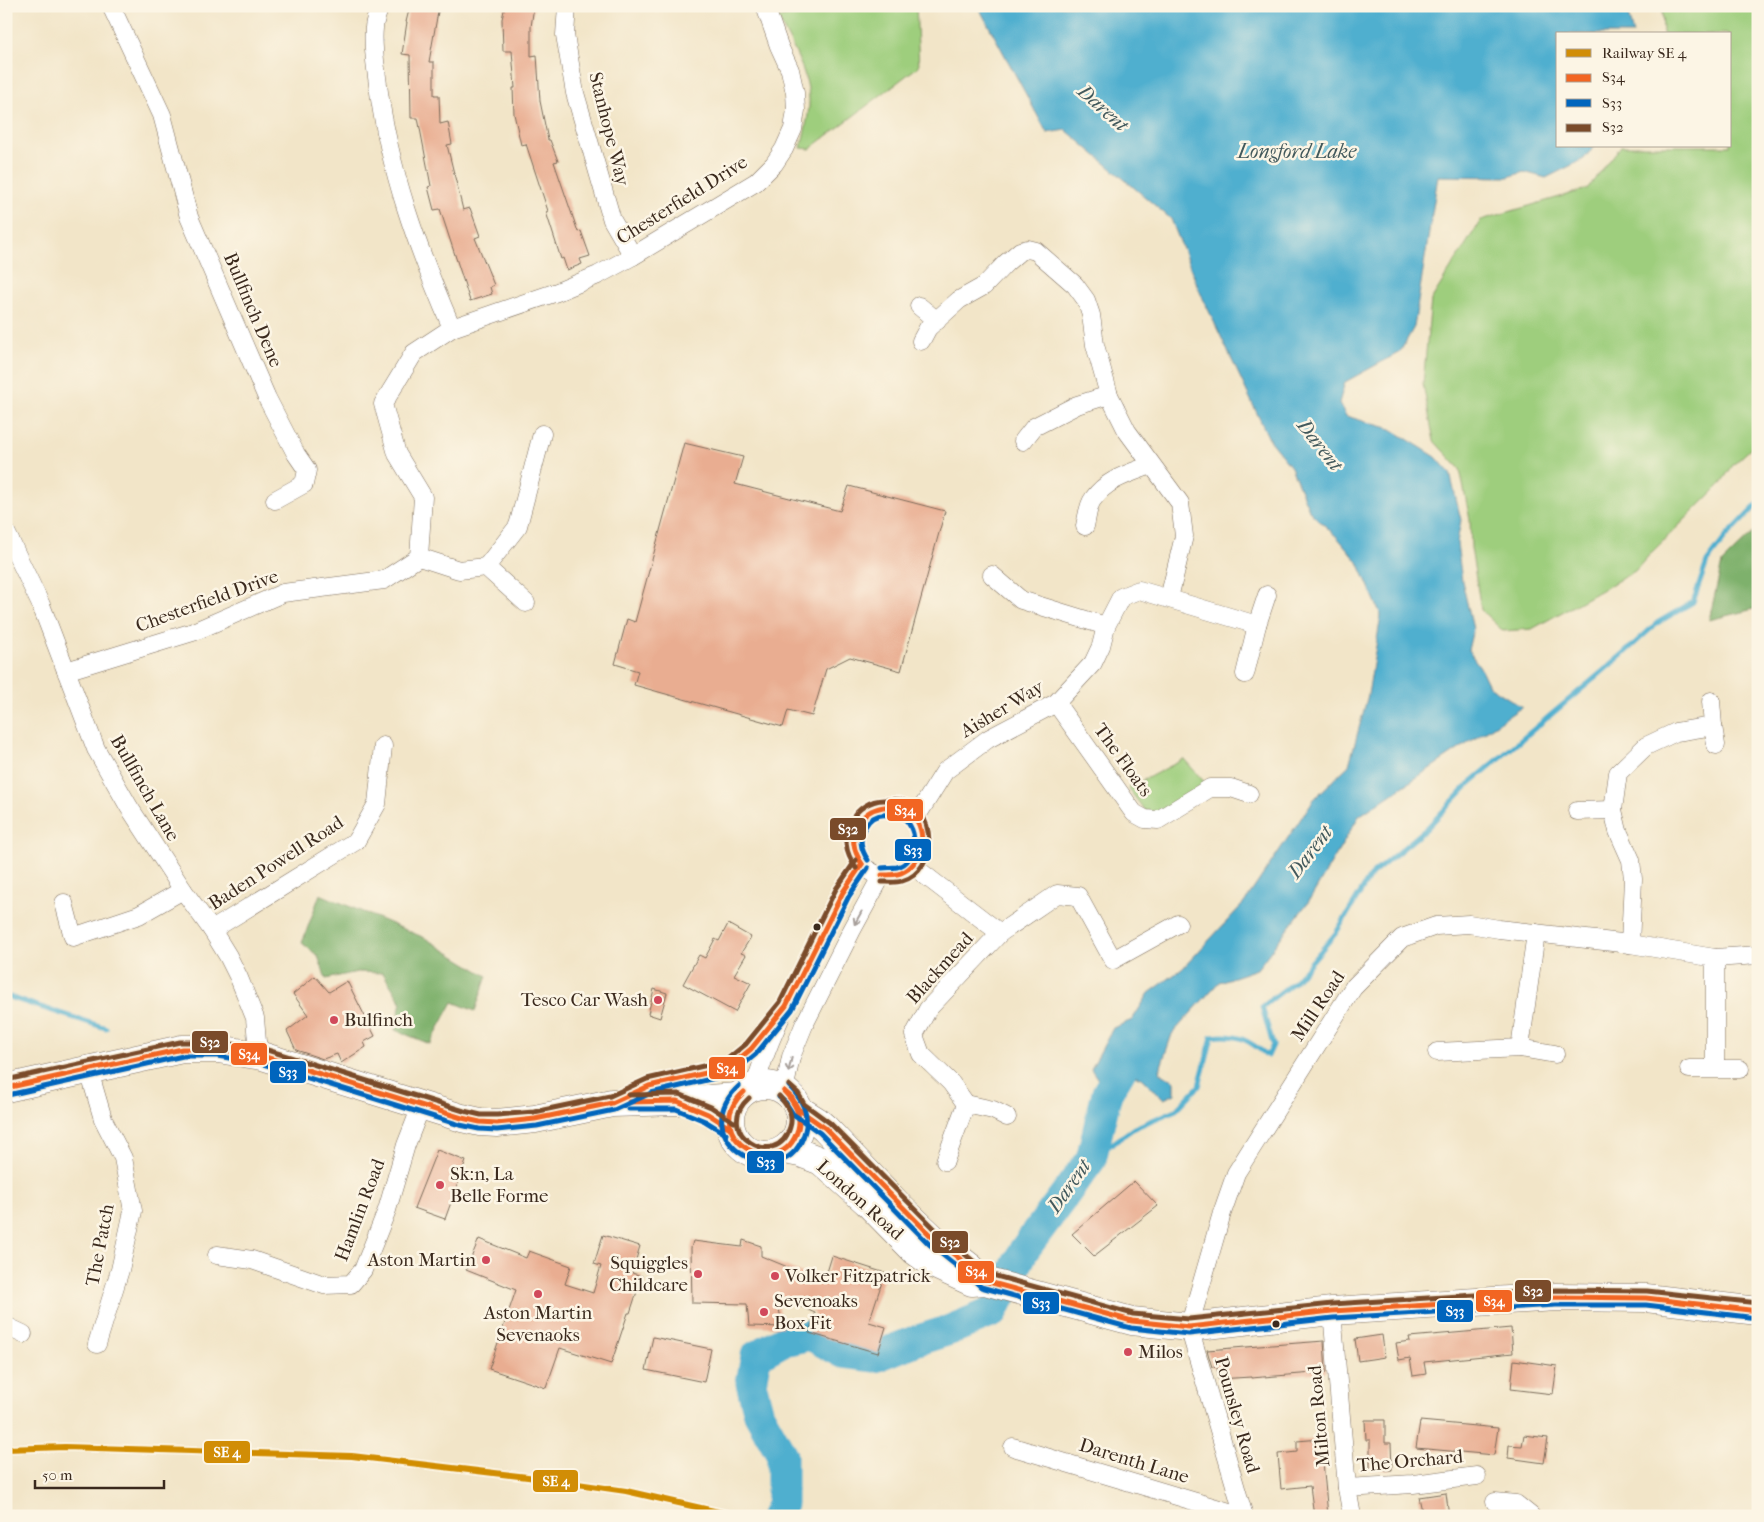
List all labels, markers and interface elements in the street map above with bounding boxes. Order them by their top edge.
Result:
legend [1556,32,1732,148]
text: Railway SE 4 [1602,44,1687,62]
text: S34 [1602,68,1626,86]
street label: Stanhope Way [584,70,634,189]
water label: Darent [1072,78,1134,138]
text: S33 [1602,94,1622,112]
text: S32 [1602,118,1624,136]
water label: Longford Lake [1236,140,1357,163]
street label: Chesterfield Drive [613,151,751,249]
street label: Bullfinch Dene [219,249,287,371]
water label: Darent [1291,413,1349,477]
street label: Chesterfield Drive [133,565,281,637]
street label: Aisher Way [956,675,1048,743]
street label: The Floats [1089,719,1157,801]
street label: Bullfinch Lane [106,731,184,845]
line badge: S34 [886,798,924,822]
text: S34 [894,802,916,819]
street label: Baden Powell Road [204,811,348,915]
line badge: S32 [829,817,867,841]
water label: Darent [1282,820,1338,884]
text: S32 [838,821,858,838]
line badge: S33 [894,838,932,862]
text: S33 [904,842,923,859]
one-way arrow [853,911,863,925]
unlabelled marker [812,922,822,932]
street label: Blackmead [902,927,978,1008]
street label: Mill Road [1287,966,1350,1045]
place label: Tesco Car Wash [521,989,648,1011]
marker: Tesco Car Wash [652,994,664,1006]
place label: Bulfinch [344,1009,413,1031]
marker: Bulfinch [328,1014,340,1026]
line badge: S32 [191,1030,229,1054]
text: S32 [200,1034,220,1051]
line badge: S34 [230,1042,268,1066]
text: S34 [238,1046,260,1063]
line badge: S34 [708,1056,746,1080]
one-way arrow [785,1057,794,1073]
line badge: S33 [269,1060,307,1084]
text: S34 [716,1060,738,1077]
text: S33 [279,1064,298,1081]
line badge: S33 [746,1150,785,1174]
text: S33 [757,1154,776,1171]
water label: Darent [1041,1154,1097,1219]
street label: Hamlin Road [330,1155,390,1264]
street label: London Road [812,1155,908,1245]
place label: Sk:n, La Belle Forme [450,1163,548,1207]
marker: Sk:n, La Belle Forme [434,1179,446,1191]
street label: The Patch [81,1202,119,1288]
line badge: S32 [931,1230,969,1254]
text: S32 [940,1234,960,1251]
place label: Aston Martin [366,1249,476,1271]
place label: Squiggles Childcare [609,1252,688,1296]
marker: Aston Martin [480,1254,492,1266]
line badge: S34 [957,1260,995,1284]
text: S34 [965,1263,987,1280]
place label: Volker Fitzpatrick [784,1265,931,1287]
marker: Squiggles Childcare [692,1268,704,1280]
marker: Volker Fitzpatrick [769,1270,781,1282]
line badge: S32 [1514,1279,1552,1303]
text: S32 [1523,1283,1543,1300]
marker: Aston Martin Sevenaoks [532,1288,544,1300]
line badge: S34 [1475,1289,1513,1313]
place label: Sevenoaks Box Fit [774,1290,858,1334]
line badge: S33 [1022,1291,1060,1315]
text: S34 [1483,1293,1505,1310]
text: S33 [1032,1295,1051,1312]
line badge: S33 [1436,1299,1474,1323]
place label: Aston Martin Sevenaoks [483,1302,592,1346]
text: S33 [1446,1303,1465,1320]
marker: Sevenoaks Box Fit [758,1306,770,1318]
unlabelled marker [1271,1319,1281,1329]
place label: Milos [1138,1341,1183,1363]
marker: Milos [1122,1346,1134,1358]
street label: Pounsley Road [1210,1354,1264,1476]
street label: Milton Road [1304,1364,1334,1468]
street label: Darenth Lane [1076,1434,1192,1488]
line badge: SE 4 [203,1440,251,1464]
text: SE 4 [213,1444,241,1461]
street label: The Orchard [1356,1445,1465,1477]
scale bar [35,1457,164,1489]
text: 50 m [42,1466,73,1484]
line badge: SE 4 [532,1469,579,1493]
text: SE 4 [542,1473,570,1490]

